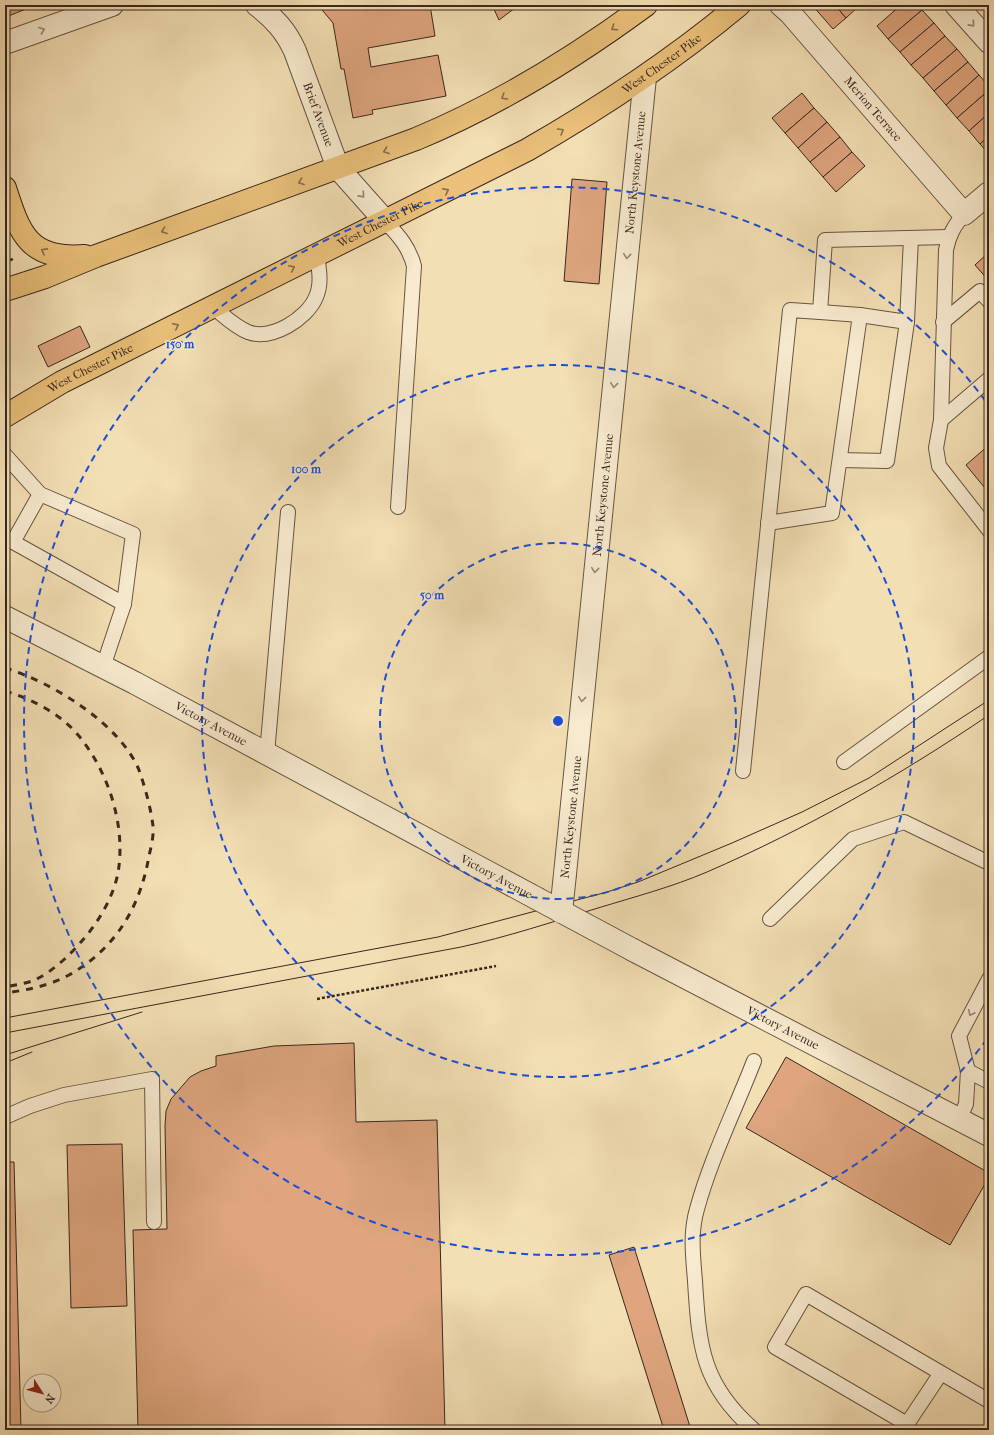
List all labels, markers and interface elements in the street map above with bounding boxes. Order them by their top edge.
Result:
one-way arrow [968,19,975,26]
one-way arrow [611,23,618,31]
one-way arrow [38,27,45,35]
street label: West Chester Pike [618,31,704,97]
street label: Merion Terrace [841,74,905,144]
street label: Brief Avenue [300,80,337,149]
one-way arrow [501,93,508,100]
street label: North Keystone Avenue [622,110,649,235]
one-way arrow [557,128,564,135]
one-way arrow [382,146,389,154]
one-way arrow [298,177,305,185]
one-way arrow [442,189,449,196]
one-way arrow [357,190,364,198]
street label: West Chester Pike [334,196,425,251]
one-way arrow [161,226,168,234]
one-way arrow [41,248,49,256]
one-way arrow [622,252,631,259]
one-way arrow [288,265,295,273]
one-way arrow [171,323,179,330]
text: 150 m [166,337,195,351]
street label: West Chester Pike [44,341,136,396]
one-way arrow [609,382,618,388]
street label: North Keystone Avenue [590,433,616,557]
text: 100 m [291,462,322,476]
one-way arrow [591,567,600,573]
text: 50 m [420,588,445,602]
one-way arrow [578,696,587,702]
street label: Victory Avenue [172,698,249,749]
centre of rings [551,714,565,728]
street label: North Keystone Avenue [558,755,584,879]
street label: Victory Avenue [457,851,535,902]
street label: Victory Avenue [743,1003,822,1053]
one-way arrow [968,1009,976,1016]
north arrow [22,1373,62,1413]
text: N [42,1391,57,1406]

